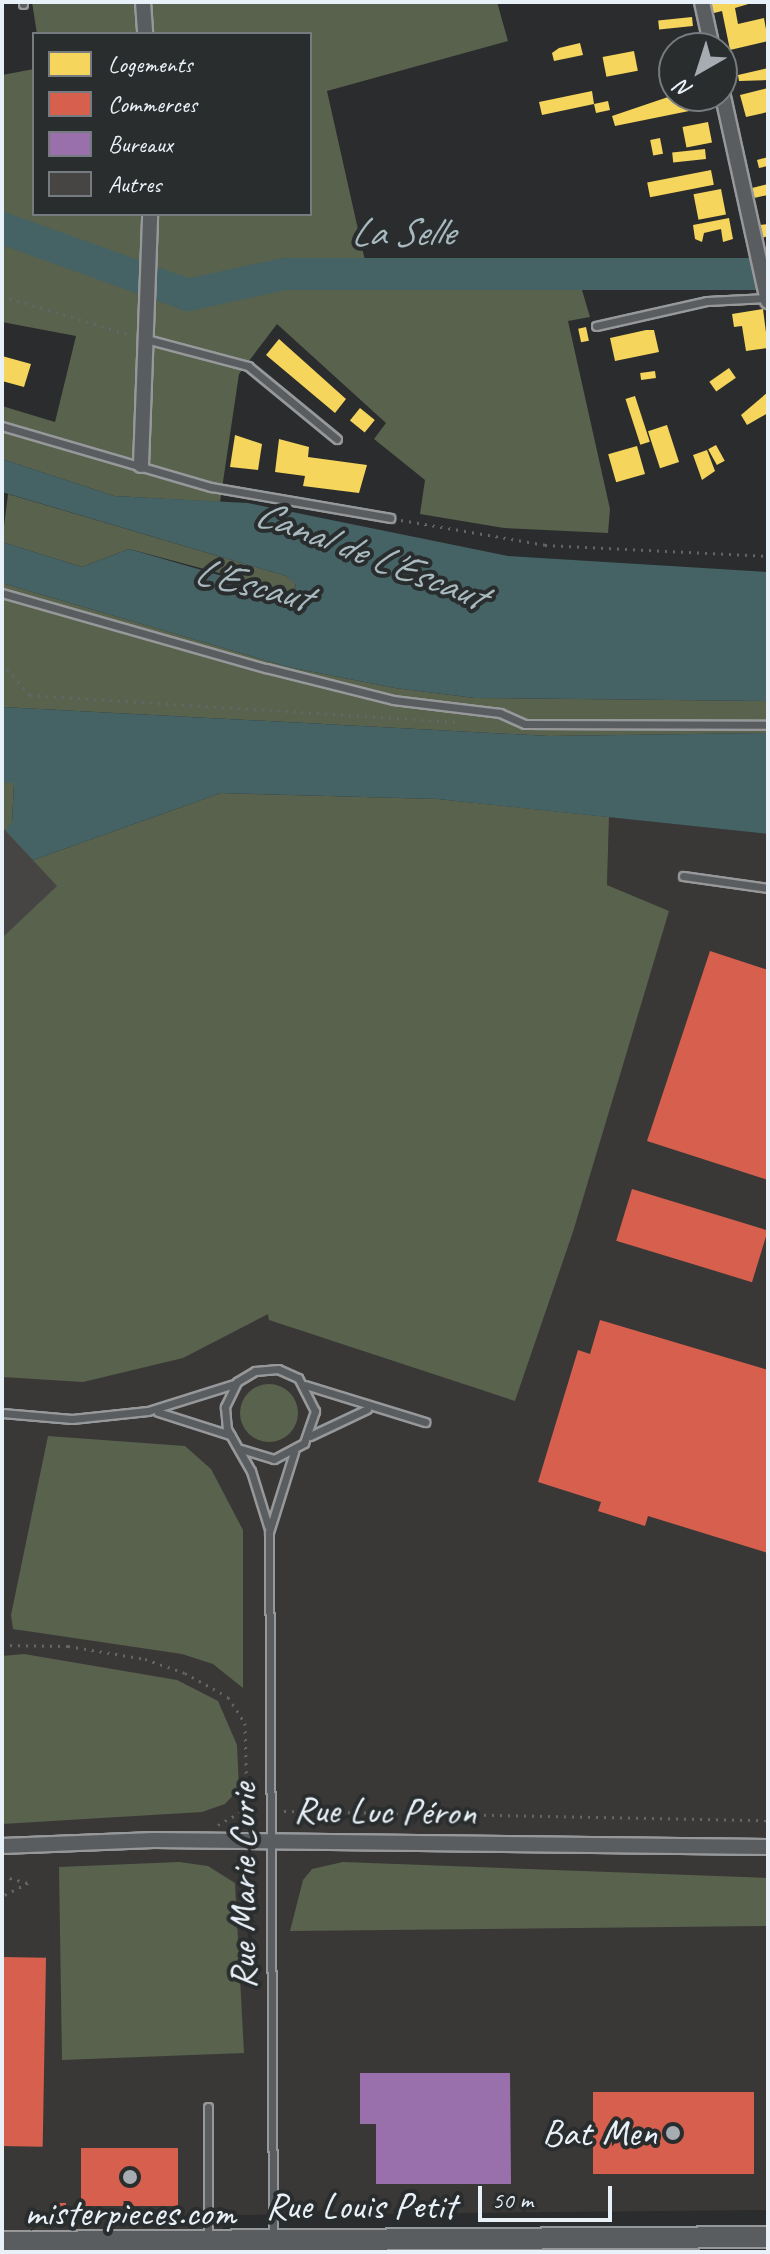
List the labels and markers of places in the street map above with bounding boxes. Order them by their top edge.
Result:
place label: Bat Men [542,2110,657,2156]
marker: Bat Men [664,2124,682,2142]
marker: misterpieces.com [121,2168,139,2186]
place label: misterpieces.com [25,2190,235,2236]

